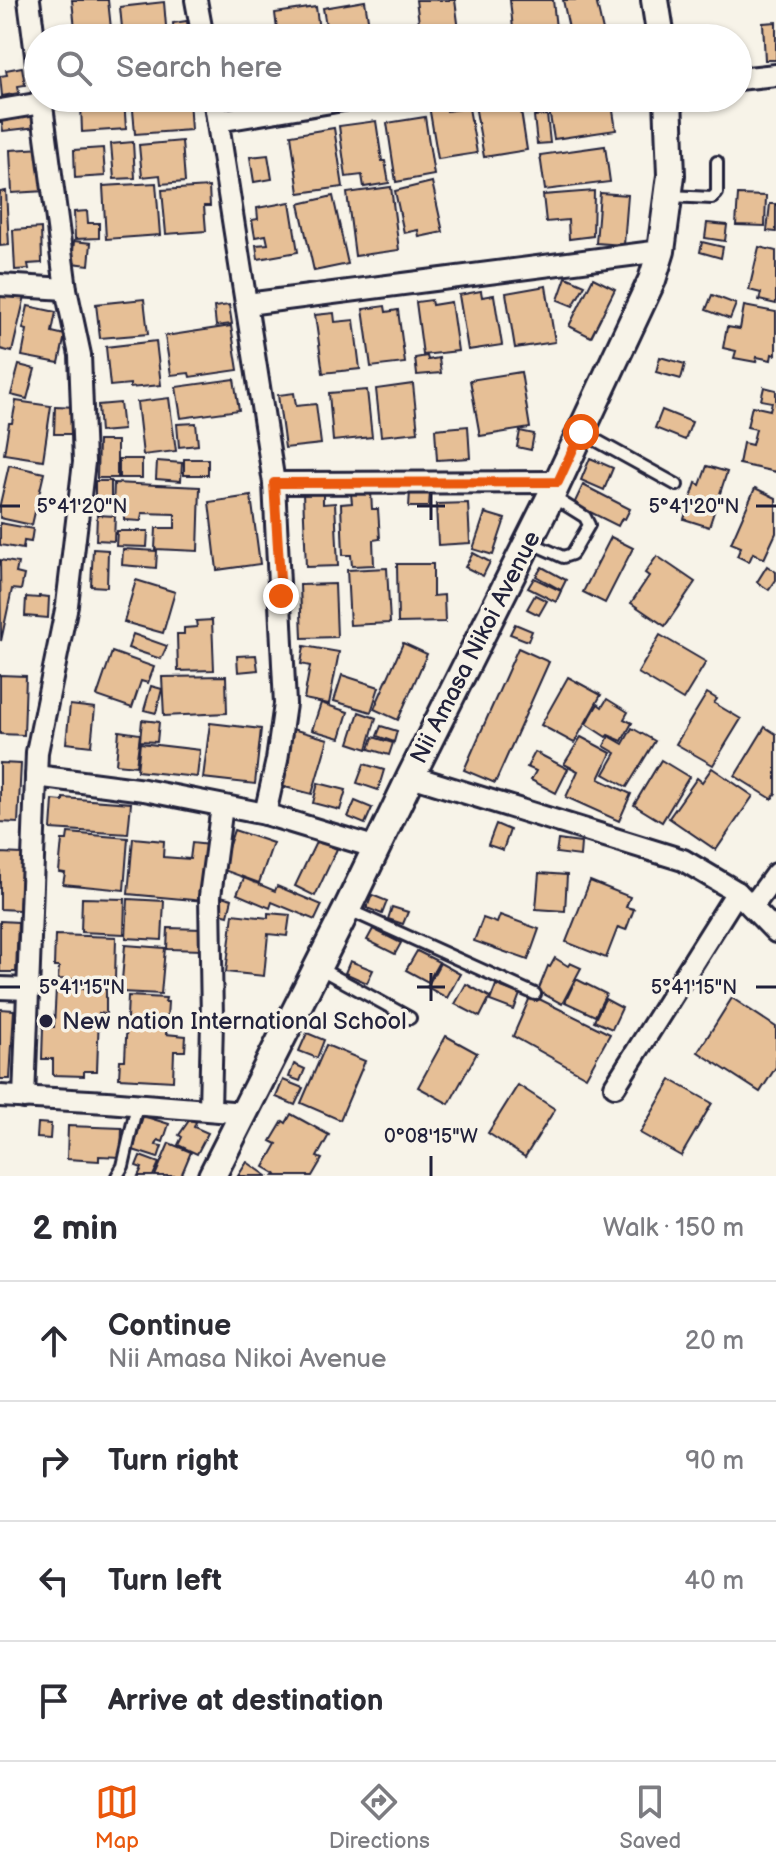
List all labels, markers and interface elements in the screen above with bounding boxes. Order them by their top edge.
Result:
search box [24,24,752,112]
icon: search [52,46,96,90]
text: Search here [116,50,282,86]
route start [563,414,599,450]
text: 5°41'20"N [37,495,127,519]
text: 5°41'20"N [649,495,739,519]
street label: Nii Amasa Nikoi Avenue [404,526,547,768]
route end [263,578,299,614]
text: 5°41'15"N [39,976,125,1000]
text: 5°41'15"N [651,976,737,1000]
place label: New nation International School [62,1007,407,1036]
marker: New nation International School [37,1012,55,1030]
text: 0°08'15"W [384,1125,478,1149]
text: 2 min [32,1208,118,1249]
text: Walk · 150 m [603,1213,744,1244]
text: Continue [108,1308,231,1344]
icon: ahead [32,1319,76,1363]
text: 20 m [685,1326,744,1357]
text: Nii Amasa Nikoi Avenue [108,1344,387,1375]
icon: right [32,1439,76,1483]
text: Turn right [108,1443,239,1479]
text: 90 m [685,1446,744,1477]
icon: left [32,1559,76,1603]
text: Turn left [108,1563,222,1599]
text: 40 m [684,1566,744,1597]
icon: arrive [32,1679,76,1723]
text: Arrive at destination [108,1683,384,1719]
tab: Map [95,1780,139,1855]
tab: Directions [329,1780,430,1855]
tab: Saved [619,1780,681,1855]

